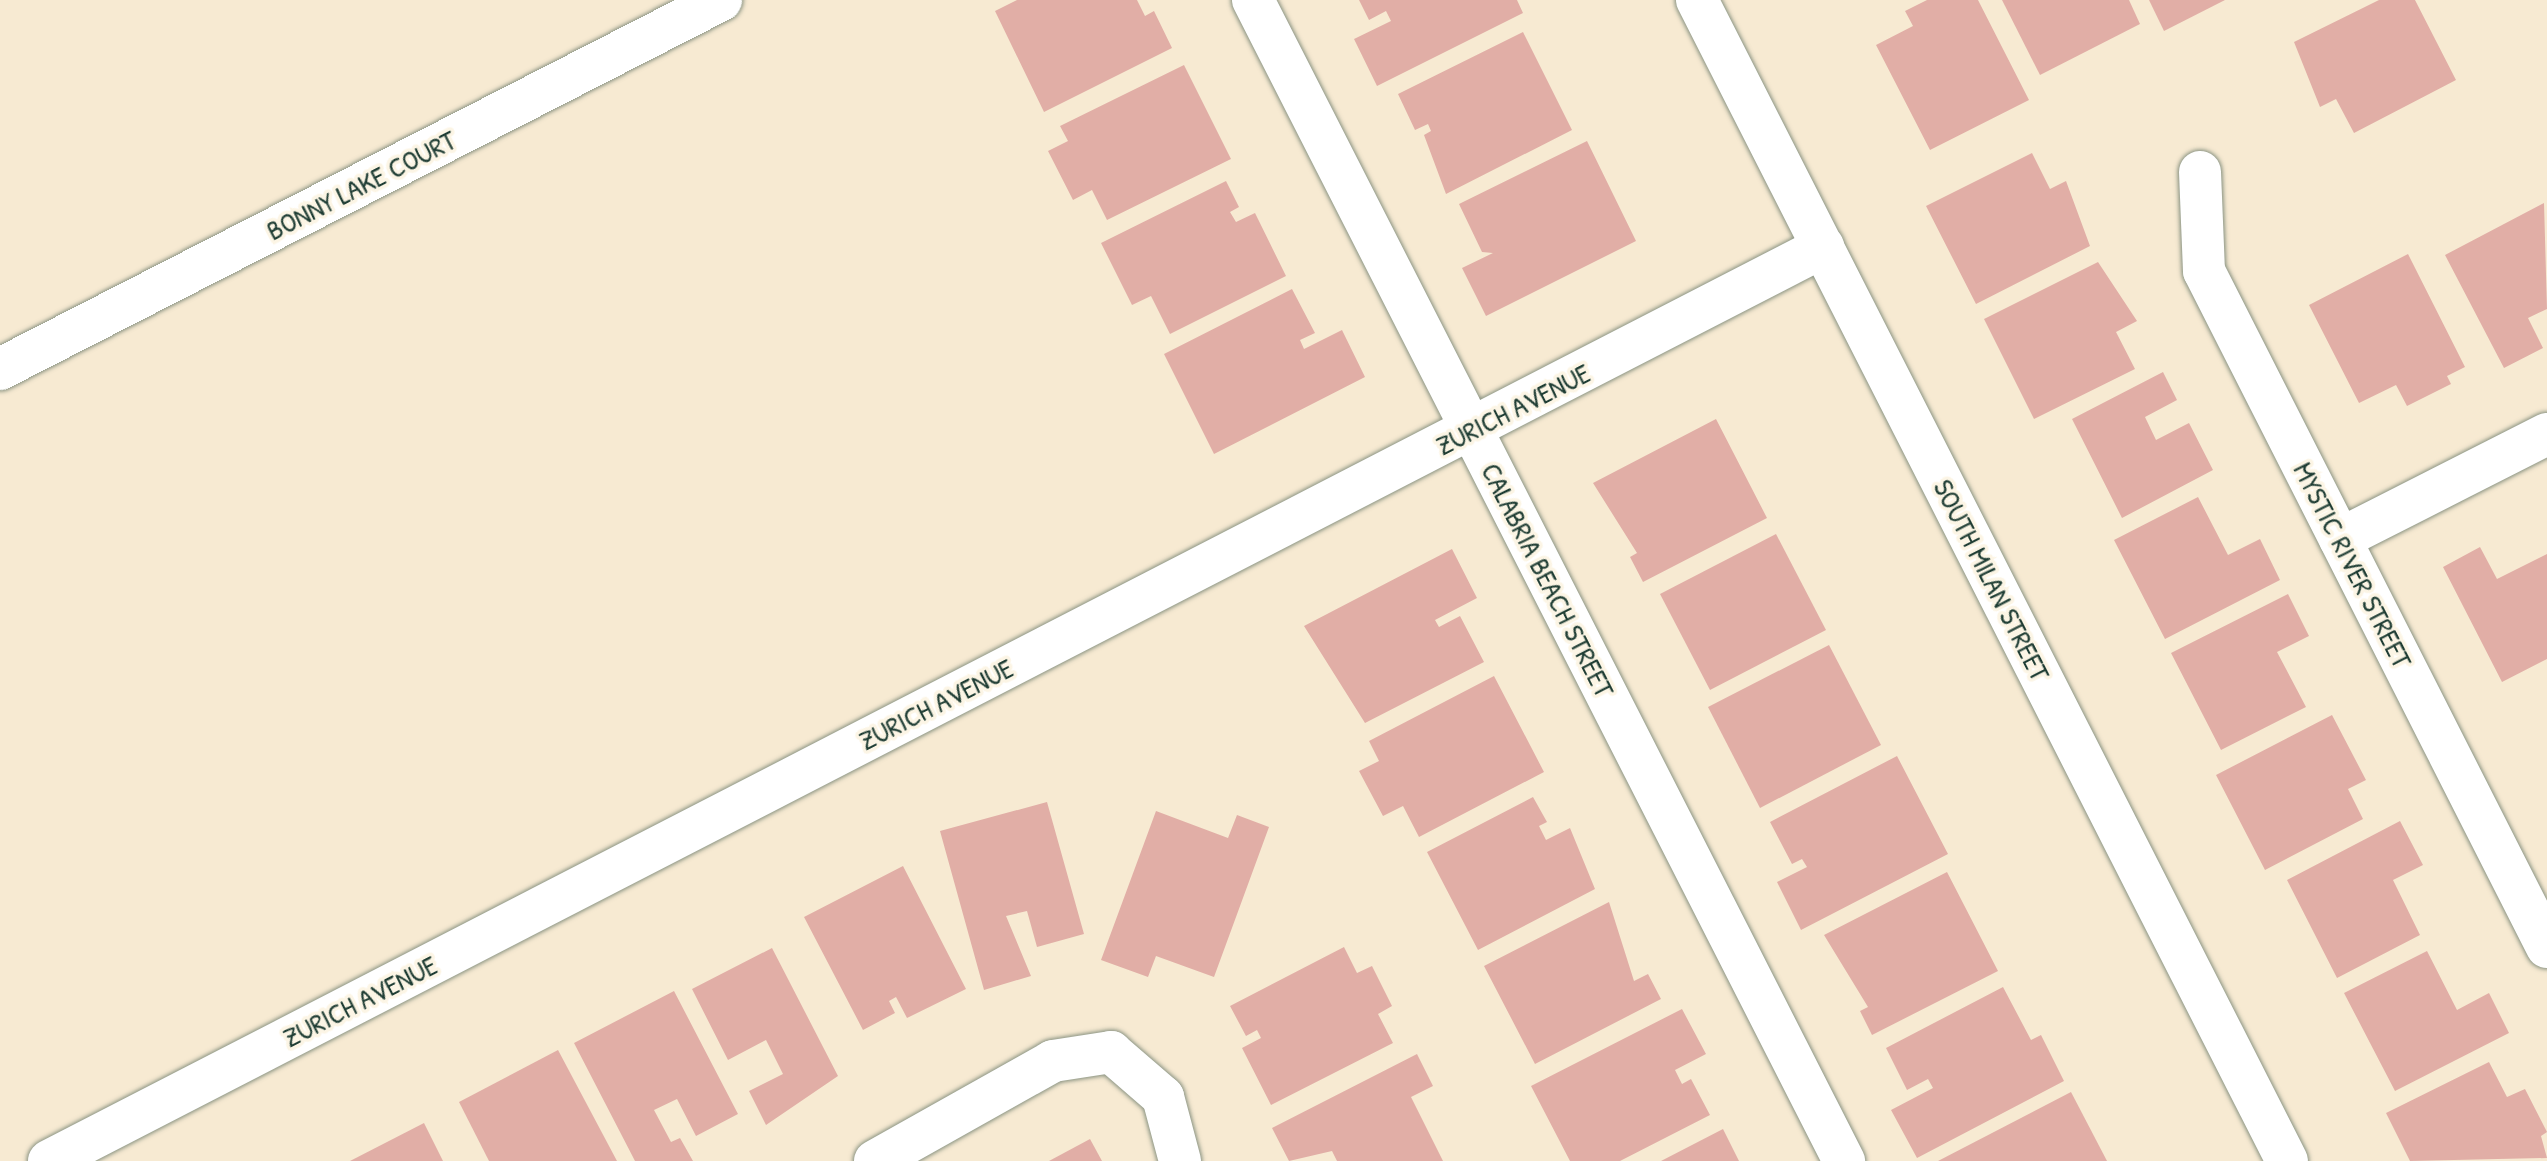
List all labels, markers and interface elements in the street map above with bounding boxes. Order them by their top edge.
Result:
street label: BONNY LAKE COURT [261,123,461,247]
street label: ZURICH AVENUE [1430,356,1596,462]
street label: MYSTIC RIVER STREET [2287,456,2419,674]
street label: CALABRIA BEACH STREET [1474,457,1622,703]
street label: SOUTH MILAN STREET [1927,474,2057,686]
street label: ZURICH AVENUE [853,651,1019,757]
street label: ZURICH AVENUE [277,948,443,1054]

